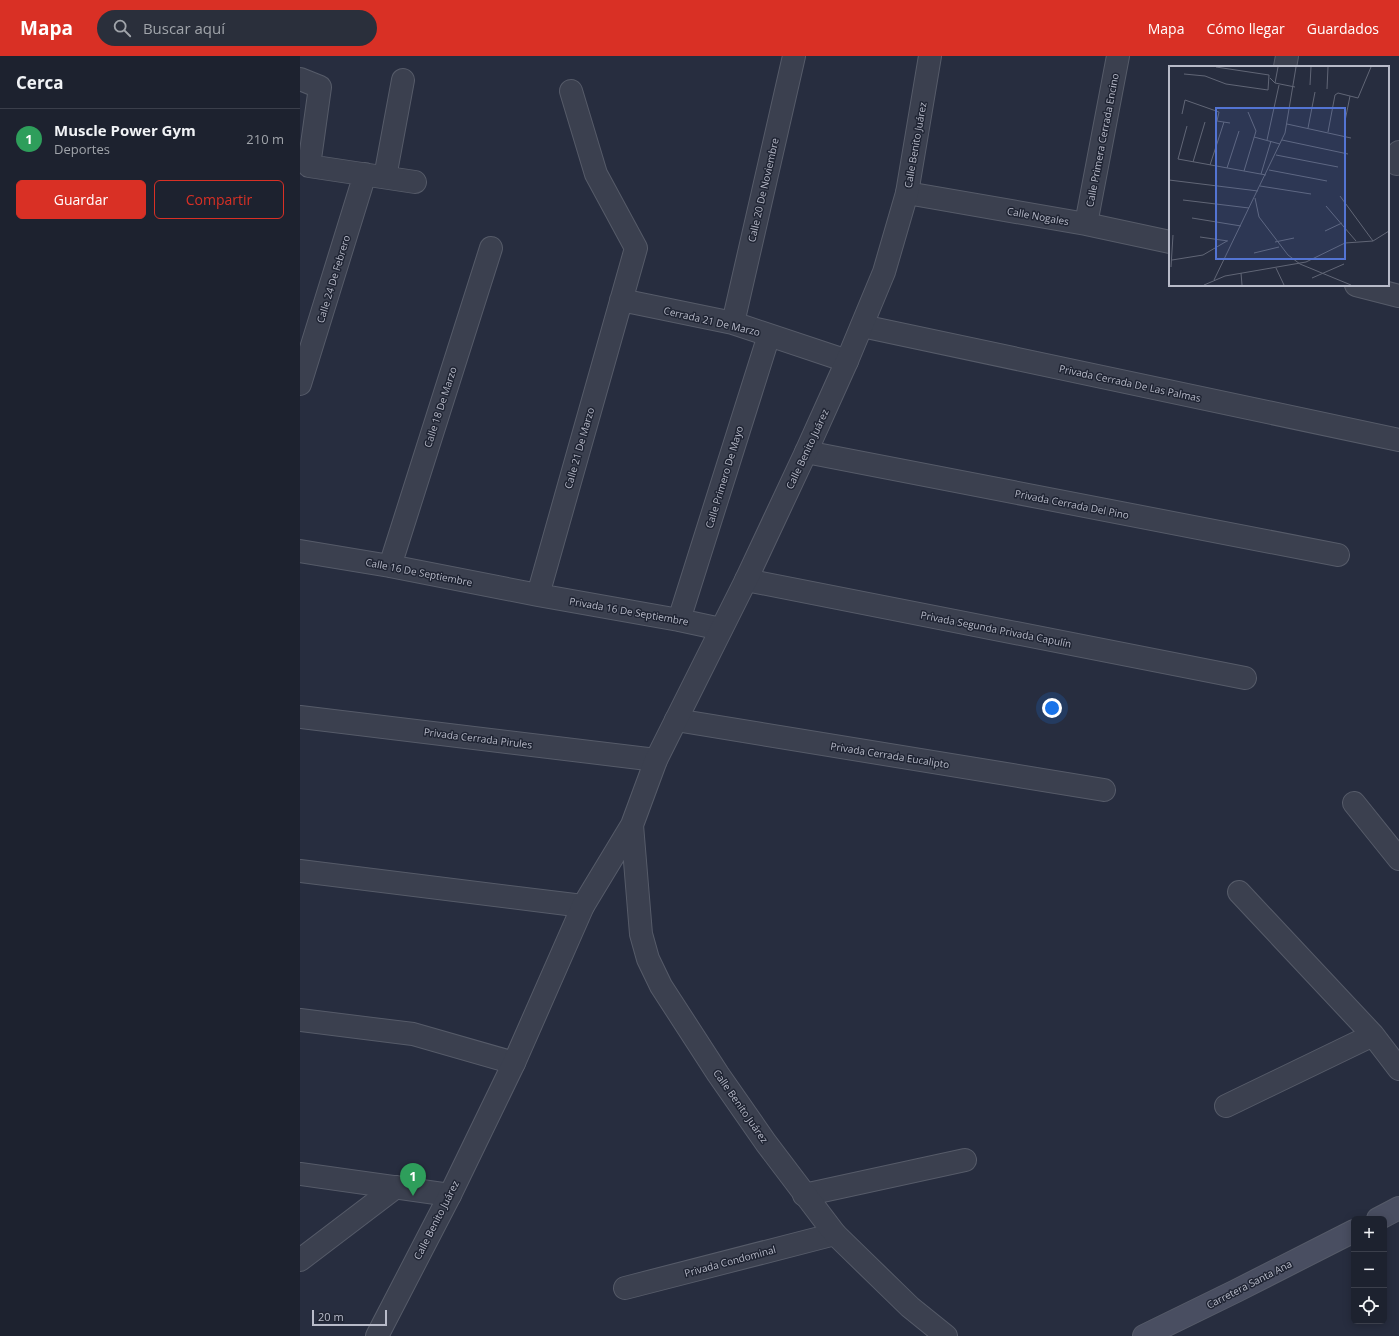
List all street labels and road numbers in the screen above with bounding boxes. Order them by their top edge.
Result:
street label: Calle Primera Cerrada Encino [1082,72,1122,208]
street label: Calle Benito Juárez [901,101,929,189]
street label: Calle 20 De Noviembre [744,136,782,243]
street label: Calle Nogales [1006,204,1070,228]
street label: Calle 24 De Febrero [313,233,353,325]
street label: Cerrada 21 De Marzo [662,303,762,339]
street label: Privada Cerrada De Las Palmas [1058,361,1202,405]
street label: Calle 18 De Marzo [420,365,460,449]
street label: Calle 21 De Marzo [561,406,597,490]
street label: Calle Benito Juárez [782,406,832,491]
street label: Calle Primero De Mayo [702,424,746,530]
street label: Privada Cerrada Del Pino [1014,486,1130,522]
street label: Calle 16 De Septiembre [364,555,474,589]
street label: Privada 16 De Septiembre [568,594,690,628]
street label: Privada Segunda Privada Capulín [919,608,1073,650]
street label: Privada Cerrada Pirules [423,724,533,752]
street label: Privada Cerrada Eucalipto [830,739,950,771]
street label: Calle Benito Juárez [710,1066,772,1146]
street label: Calle Benito Juárez [410,1178,462,1262]
street label: Privada Condominal [683,1242,777,1280]
street label: Carretera Santa Ana [1204,1256,1294,1312]

